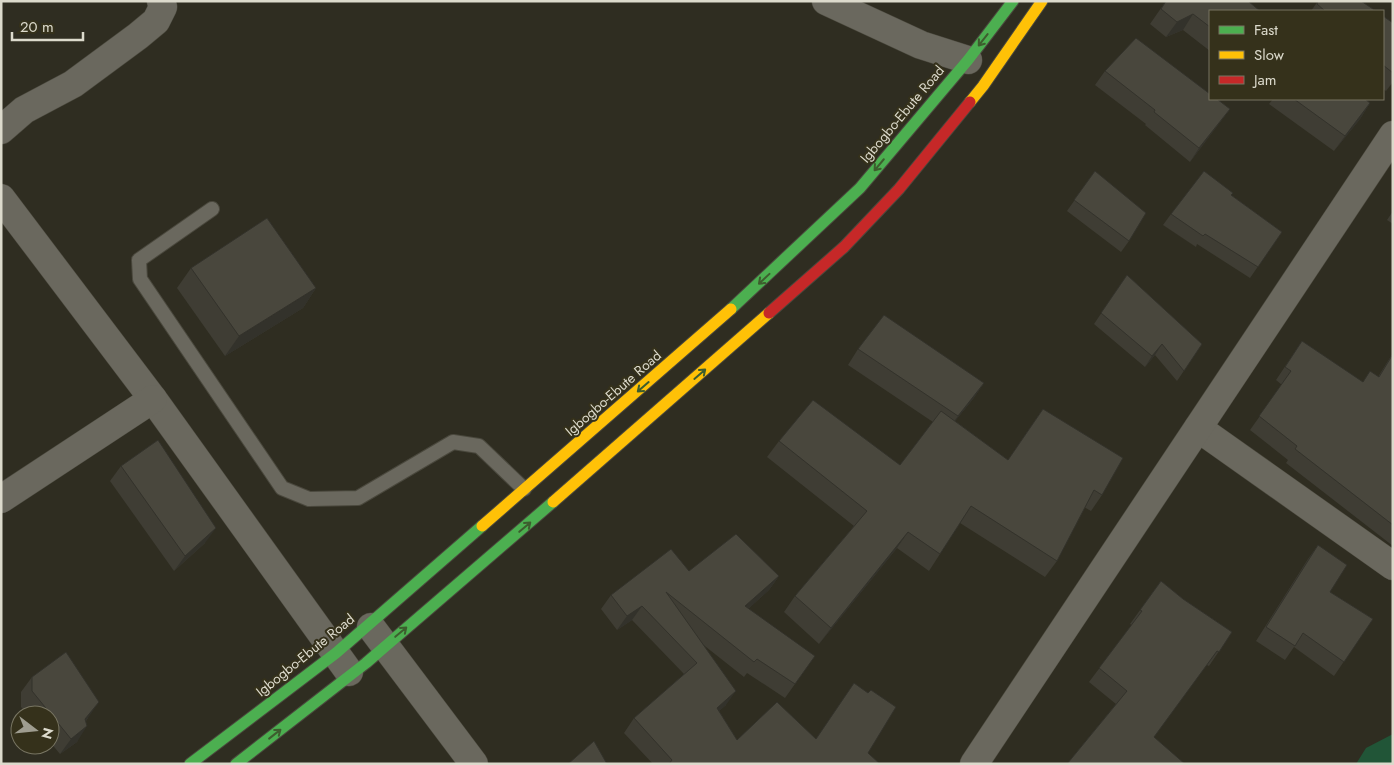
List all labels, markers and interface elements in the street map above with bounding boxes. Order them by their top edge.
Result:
scale bar [12,10,84,42]
legend [1209,10,1384,100]
text: 20 m [20,16,54,38]
text: Fast [1254,19,1278,41]
one-way arrow [978,33,988,47]
text: Slow [1254,44,1285,66]
street label: Igbogbo-Ebute Road [855,61,949,167]
text: Jam [1252,69,1277,91]
one-way arrow [874,158,885,171]
one-way arrow [758,273,770,285]
street label: Igbogbo-Ebute Road [561,346,665,440]
one-way arrow [694,368,707,380]
one-way arrow [636,382,649,393]
one-way arrow [518,522,531,533]
street label: Igbogbo-Ebute Road [251,609,359,701]
one-way arrow [395,627,408,638]
north arrow [10,705,60,755]
text: N [36,725,59,742]
one-way arrow [268,729,282,739]

